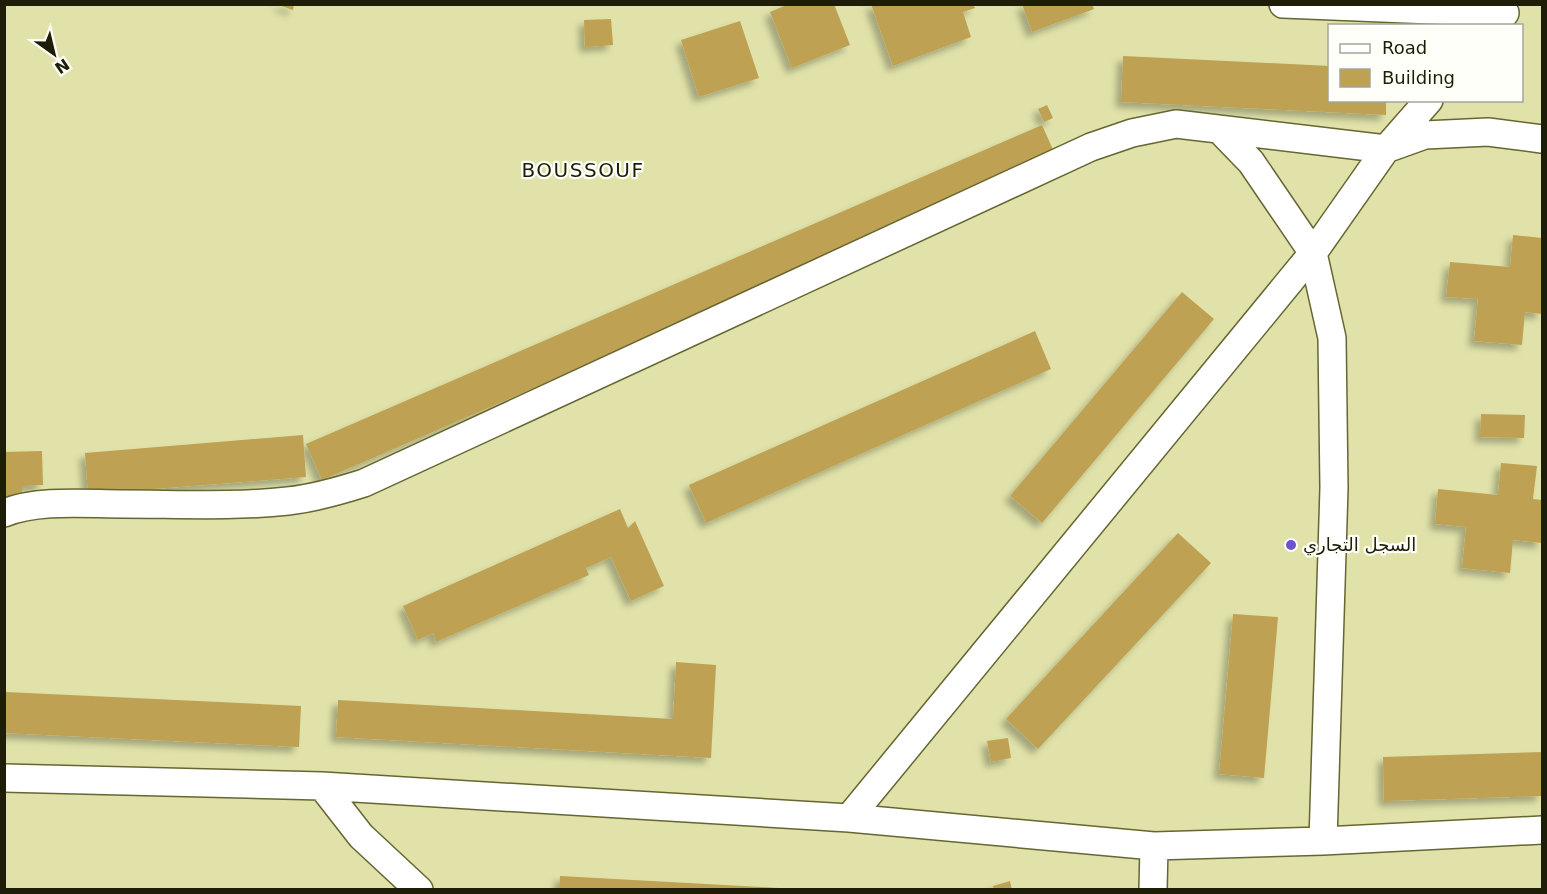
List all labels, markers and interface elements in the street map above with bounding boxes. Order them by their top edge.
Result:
north arrow [24,24,84,84]
legend [1328,24,1523,102]
text: Road [1382,37,1427,58]
text: N [51,54,73,78]
text: Building [1382,67,1455,88]
district label: BOUSSOUF [521,158,645,182]
place label: السجل التجاري [1303,534,1416,556]
marker: السجل التجاري [1284,538,1298,552]

